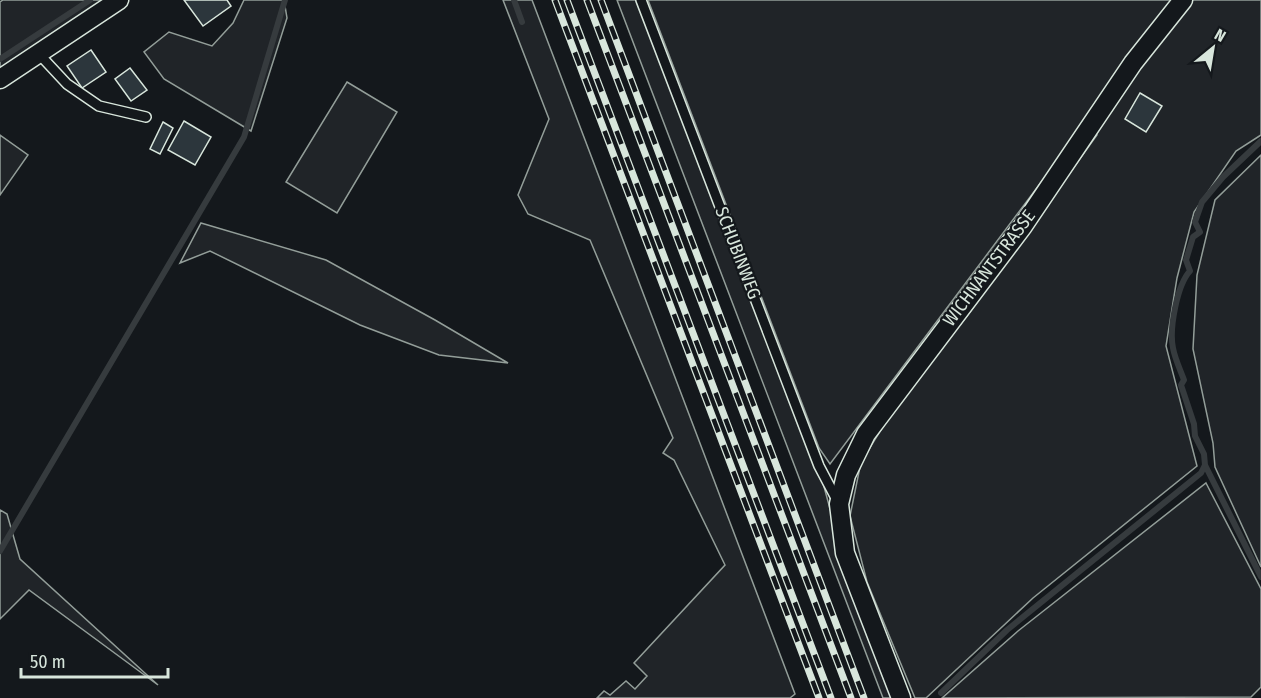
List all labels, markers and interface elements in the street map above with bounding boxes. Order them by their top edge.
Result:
north arrow [1183,18,1243,78]
text: N [1211,25,1229,46]
street label: SCHUBINWEG [710,204,766,302]
street label: WICHNANTSTRASSE [938,206,1040,330]
scale bar [21,641,168,679]
text: 50 m [30,651,66,673]

